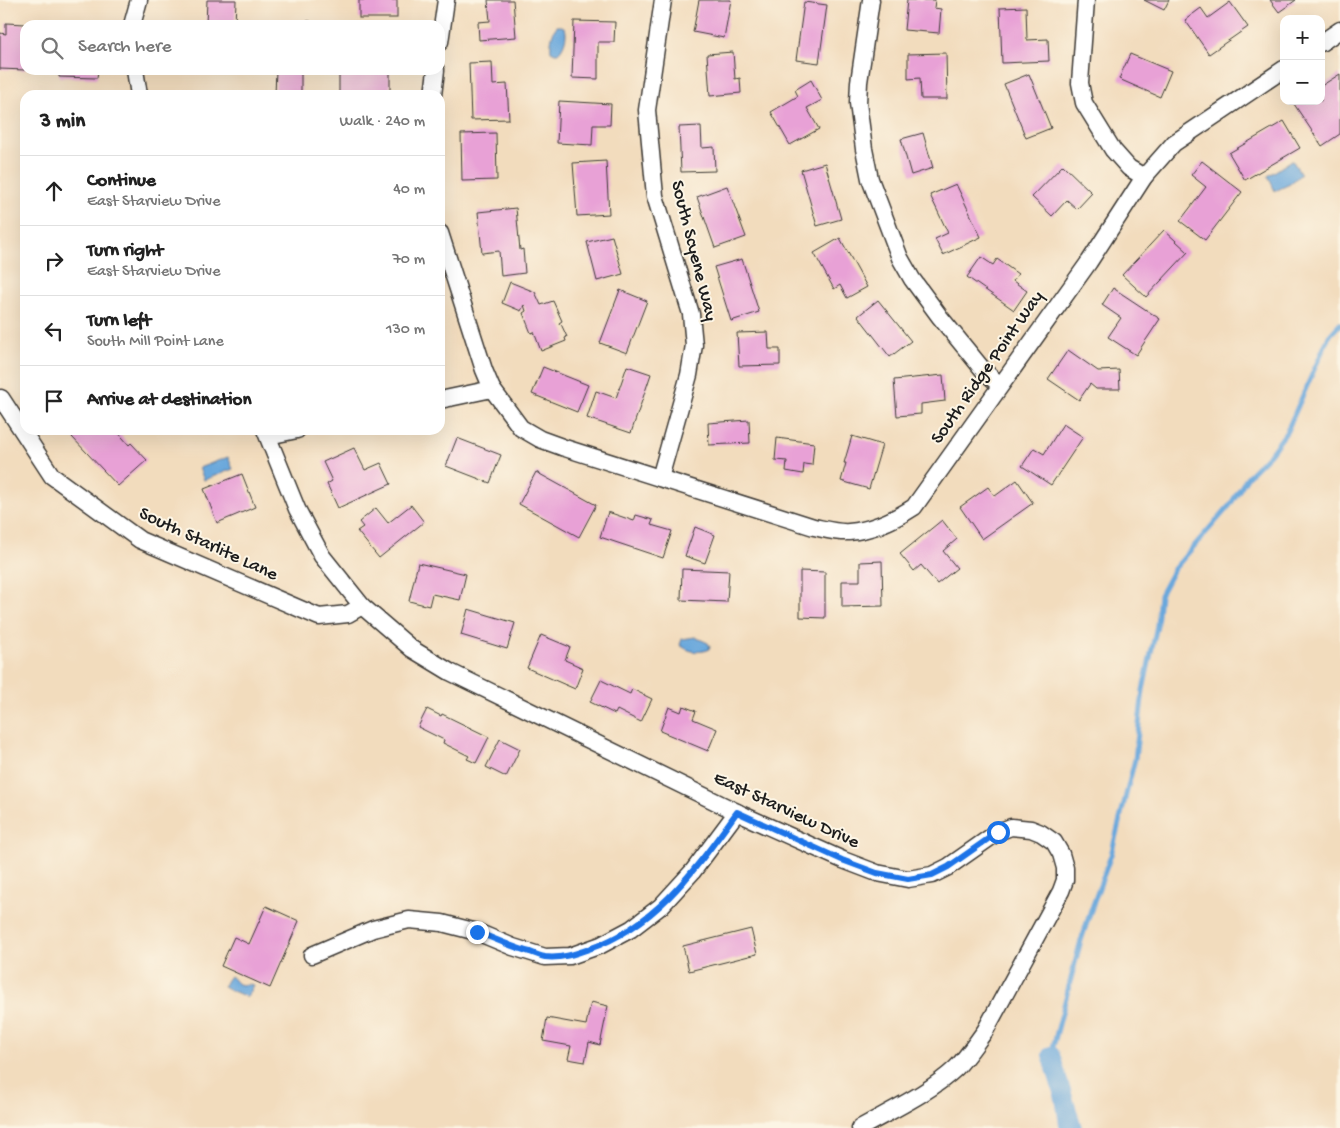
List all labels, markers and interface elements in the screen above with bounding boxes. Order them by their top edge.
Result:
map controls [1280,15,1325,105]
button: + [1280,15,1325,60]
search box [20,20,445,75]
icon: search [38,34,66,62]
text: Search here [78,36,172,59]
button: − [1280,60,1325,105]
text: 3 min [40,110,85,135]
text: Walk · 240 m [340,113,425,132]
text: Continue [87,170,156,193]
icon: ahead [40,177,68,205]
street label: South Scyene Way [664,178,722,324]
text: 40 m [393,181,425,200]
text: East Starview Drive [87,193,220,212]
text: Turn right [87,240,163,263]
icon: right [40,247,68,275]
text: 70 m [392,251,425,270]
text: East Starview Drive [87,263,220,282]
street label: South Ridge Point Way [926,286,1050,449]
text: Turn left [87,310,151,333]
icon: left [40,317,68,345]
text: 130 m [386,321,425,340]
text: South Mill Point Lane [87,333,224,352]
icon: arrive [40,387,68,415]
text: Arrive at destination [87,389,251,412]
street label: South Starlite Lane [135,503,281,587]
street label: East Starview Drive [709,767,863,855]
route start [987,821,1010,844]
route end [466,921,489,944]

